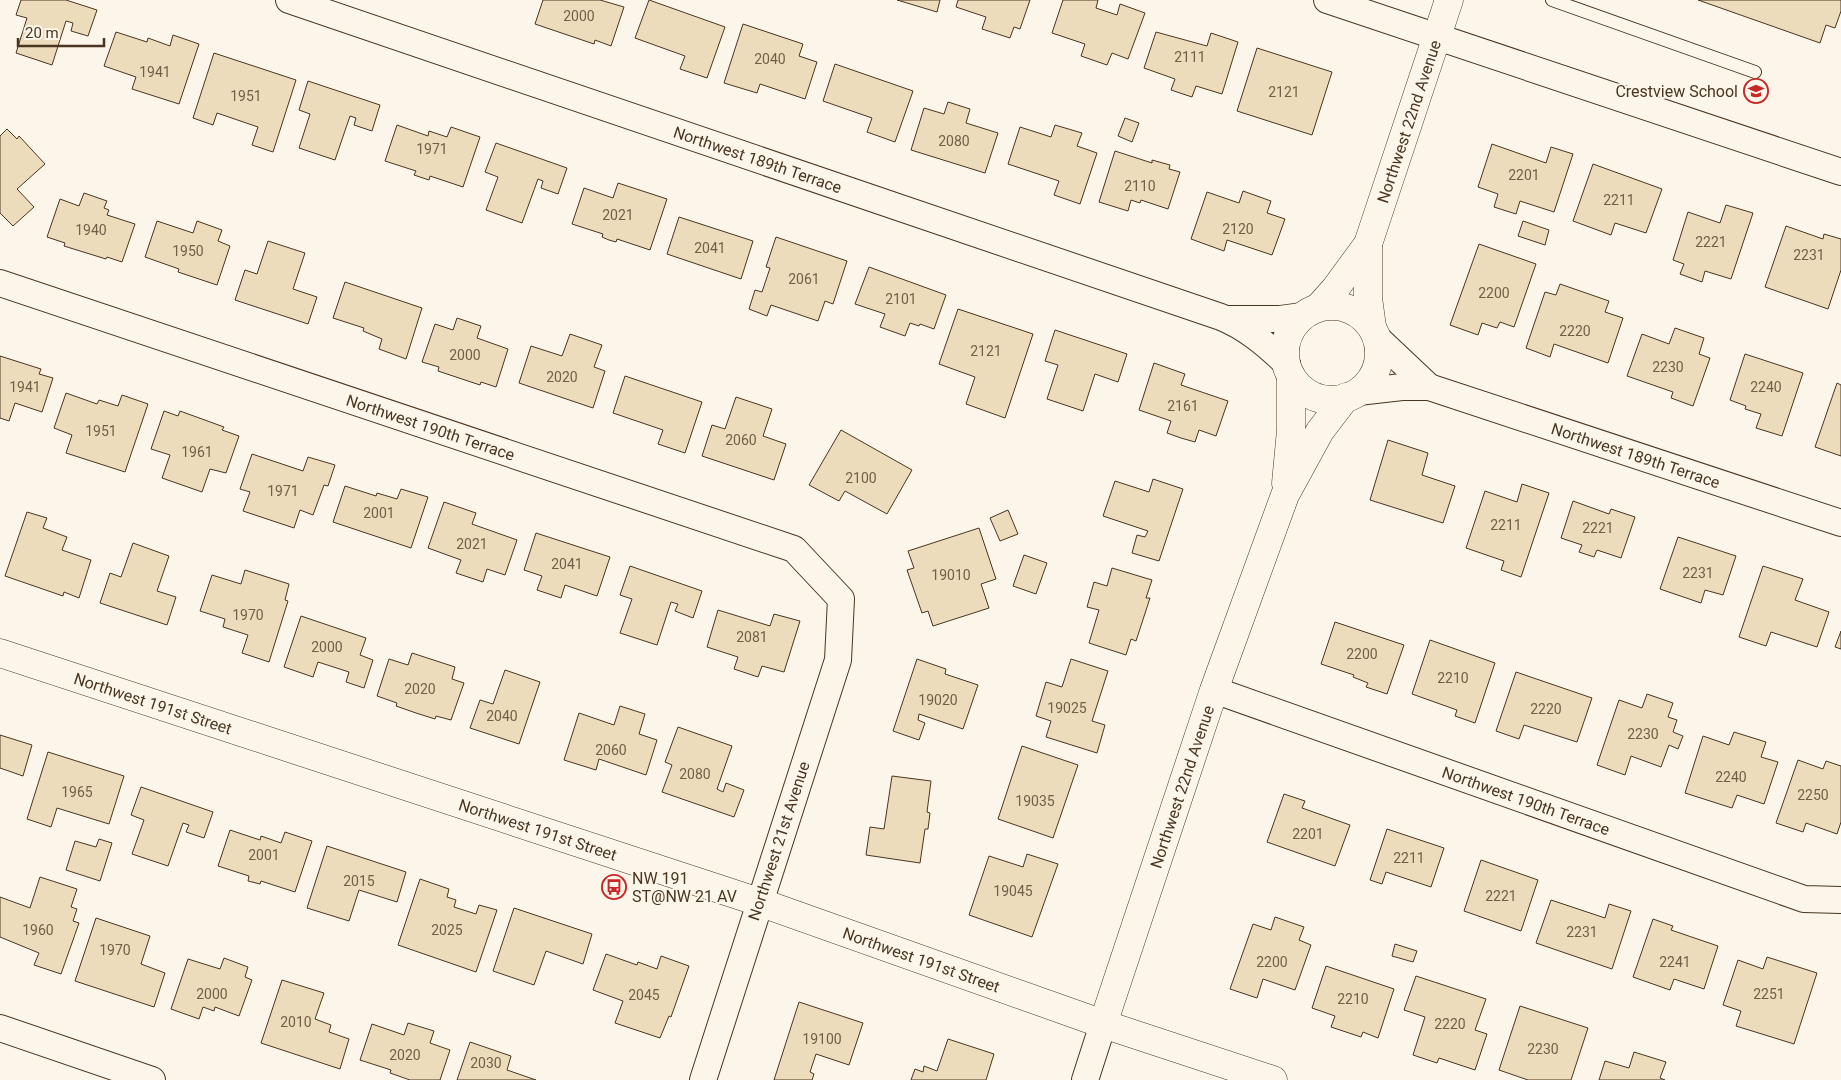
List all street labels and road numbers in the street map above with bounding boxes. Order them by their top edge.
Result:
street label: Northwest 22nd Avenue [1373,38,1445,205]
street label: Northwest 189th Terrace [671,122,844,197]
street label: Northwest 190th Terrace [344,390,517,464]
street label: Northwest 189th Terrace [1549,419,1723,492]
street label: Northwest 191st Street [72,668,234,738]
street label: Northwest 22nd Avenue [1146,703,1218,871]
street label: Northwest 21st Avenue [744,759,814,923]
street label: Northwest 190th Terrace [1440,762,1612,839]
street label: Northwest 191st Street [456,795,619,864]
street label: Northwest 191st Street [840,923,1002,996]

